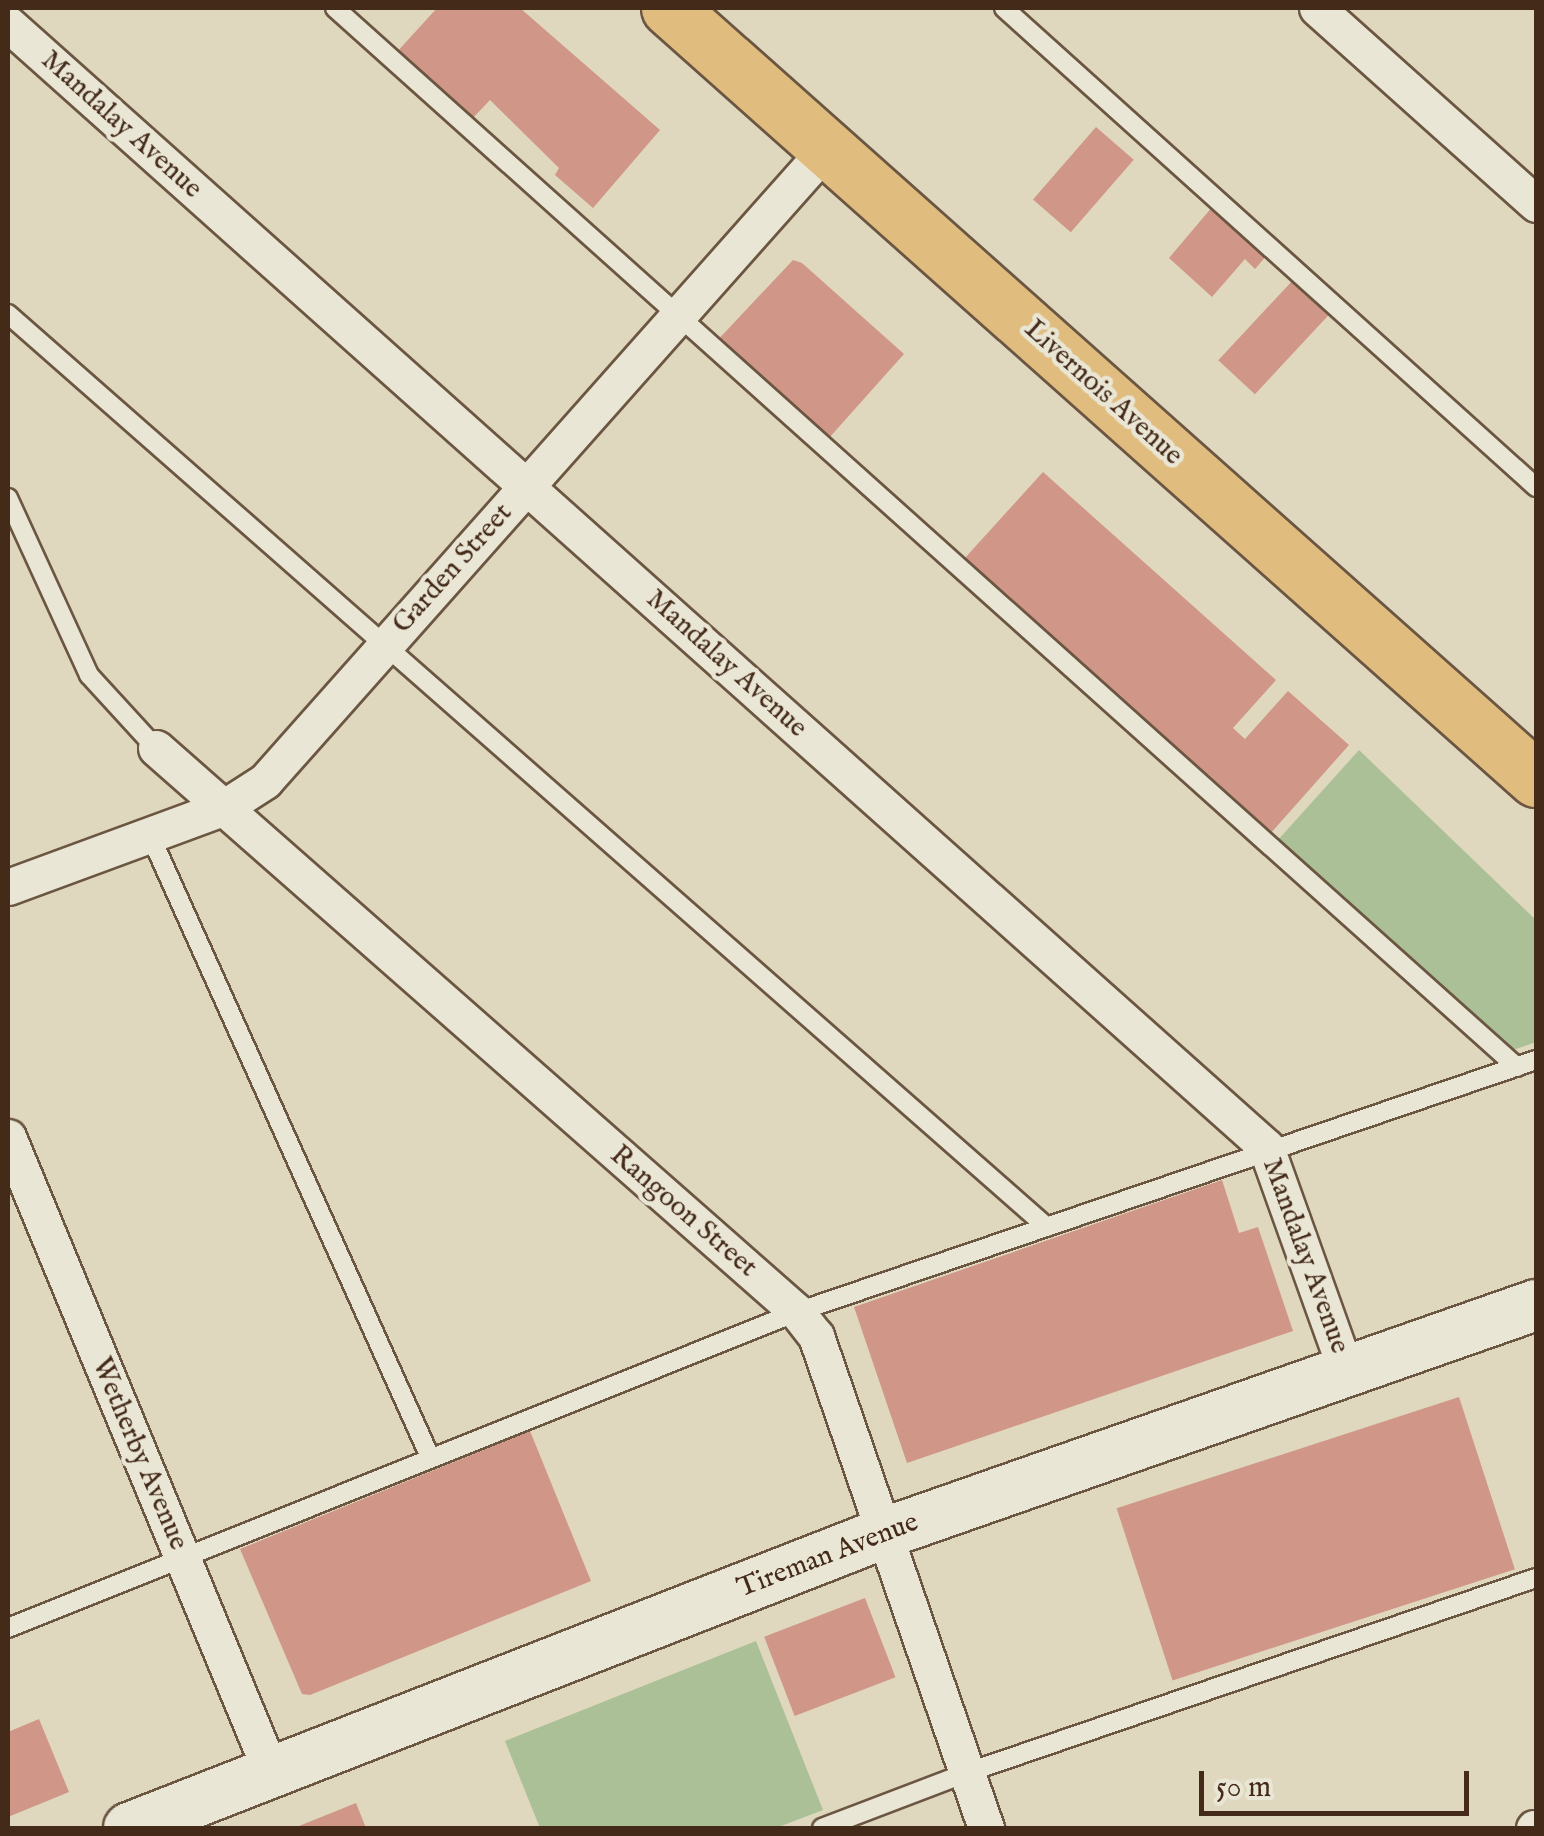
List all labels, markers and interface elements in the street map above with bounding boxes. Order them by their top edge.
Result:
street label: Mandalay Avenue [33,44,209,206]
street label: Livernois Avenue [1017,313,1189,473]
street label: Garden Street [386,497,520,641]
street label: Mandalay Avenue [638,583,814,745]
street label: Rangoon Street [603,1139,763,1285]
street label: Mandalay Avenue [1254,1154,1356,1358]
street label: Wetherby Avenue [83,1353,195,1555]
street label: Tireman Avenue [733,1506,923,1606]
scale bar [1204,1751,1474,1813]
text: 50 m [1216,1769,1271,1807]

